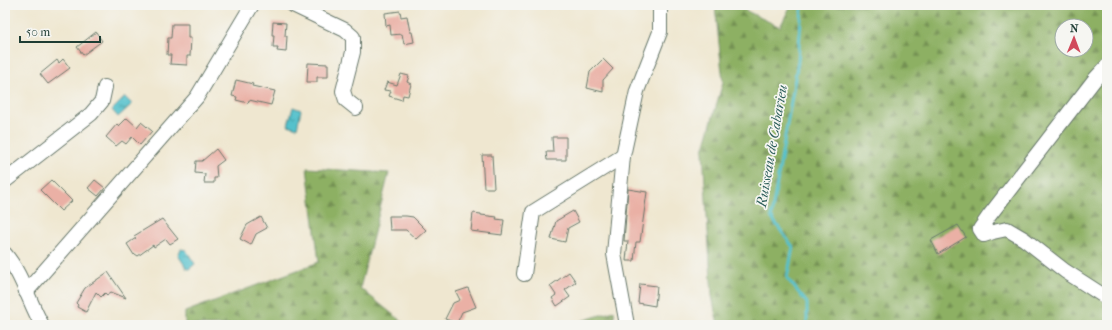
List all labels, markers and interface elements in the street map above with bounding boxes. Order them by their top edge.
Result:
scale bar [20,18,100,44]
north arrow [1054,18,1094,58]
text: N [1070,22,1079,35]
text: 50 m [26,25,50,39]
water label: Ruisseau de Cabarieu [753,83,791,209]

